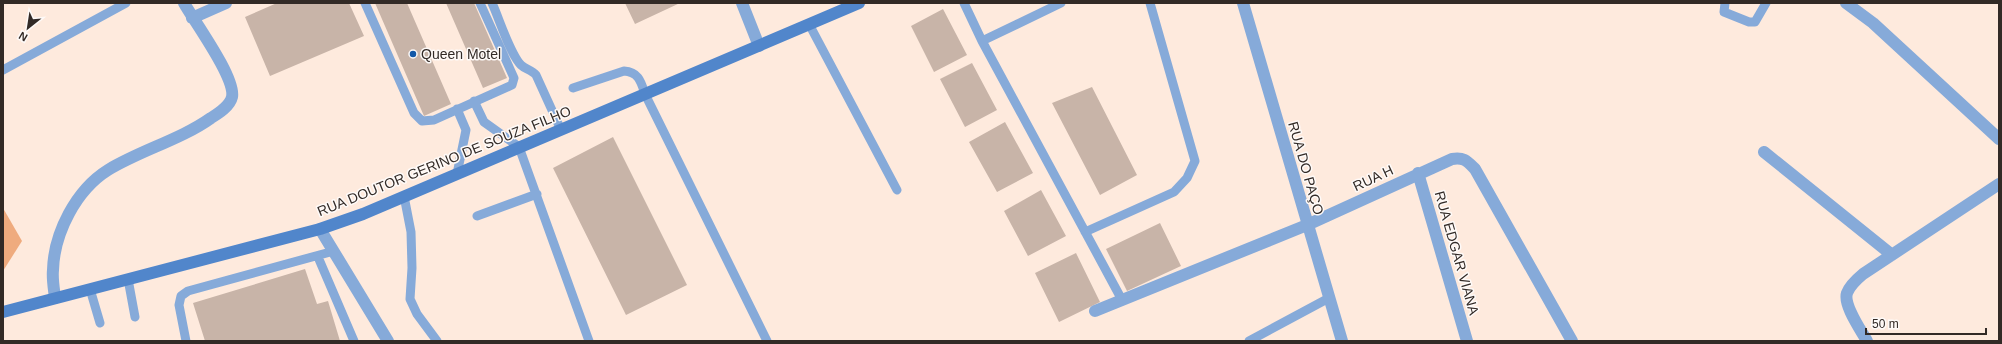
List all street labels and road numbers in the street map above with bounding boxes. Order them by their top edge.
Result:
street label: RUA DOUTOR GERINO DE SOUZA FILHO [315,103,573,219]
street label: RUA DO PAÇO [1285,120,1327,217]
street label: RUA H [1350,162,1396,194]
street label: RUA EDGAR VIANA [1432,189,1483,318]

